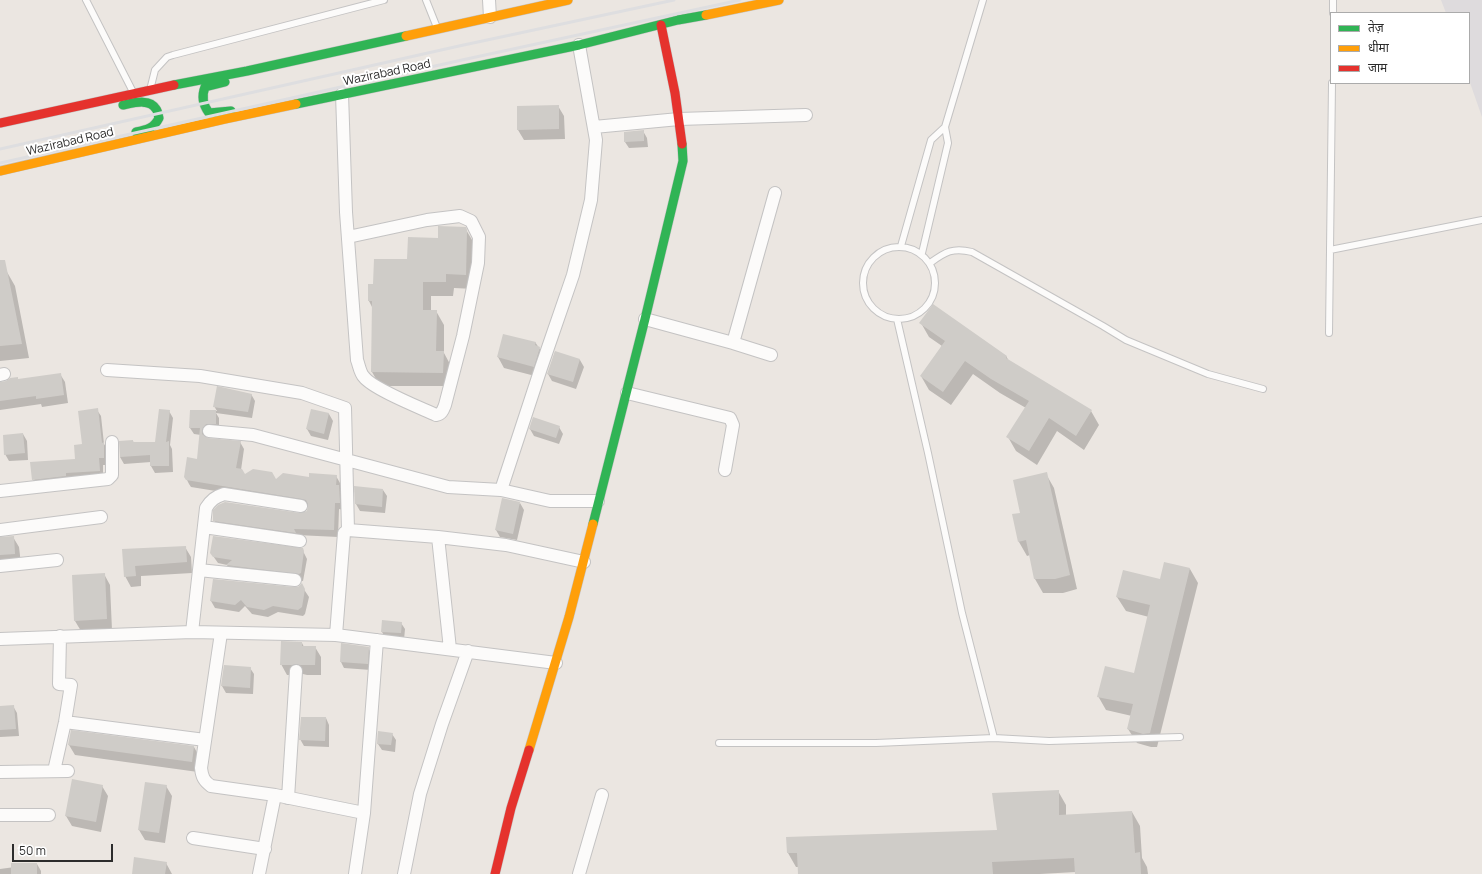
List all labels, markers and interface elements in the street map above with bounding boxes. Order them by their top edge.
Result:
legend [1330,12,1470,84]
text: तेज़ [1368,19,1384,36]
text: धीमा [1368,39,1389,56]
street label: Wazirabad Road [342,57,432,89]
text: जाम [1368,59,1387,76]
street label: Wazirabad Road [25,125,115,159]
scale bar [14,836,115,862]
text: 50 m [19,842,46,859]

